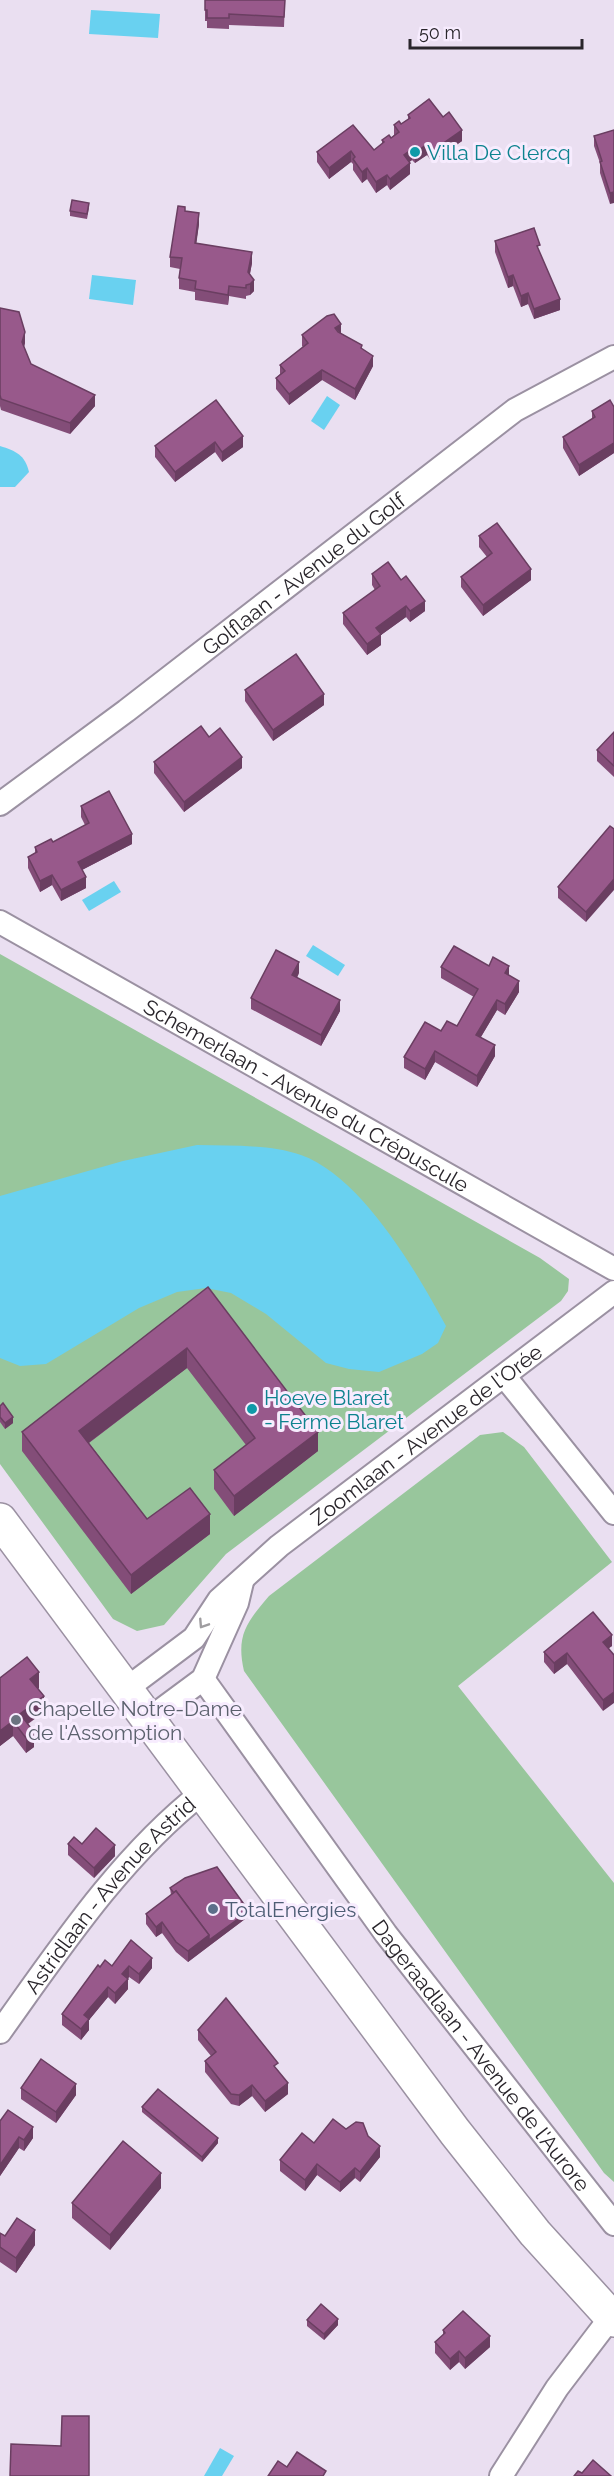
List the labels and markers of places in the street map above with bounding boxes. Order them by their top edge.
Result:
place label: Villa De Clercq [427,140,571,165]
marker: Villa De Clercq [408,145,422,159]
place label: Hoeve Blaret - Ferme Blaret [264,1385,404,1434]
marker: Hoeve Blaret - Ferme Blaret [245,1402,259,1416]
place label: Chapelle Notre-Dame de l'Assomption [28,1696,242,1745]
marker: Chapelle Notre-Dame de l'Assomption [9,1713,23,1727]
place label: TotalEnergies [225,1897,356,1922]
marker: TotalEnergies [206,1902,220,1916]

